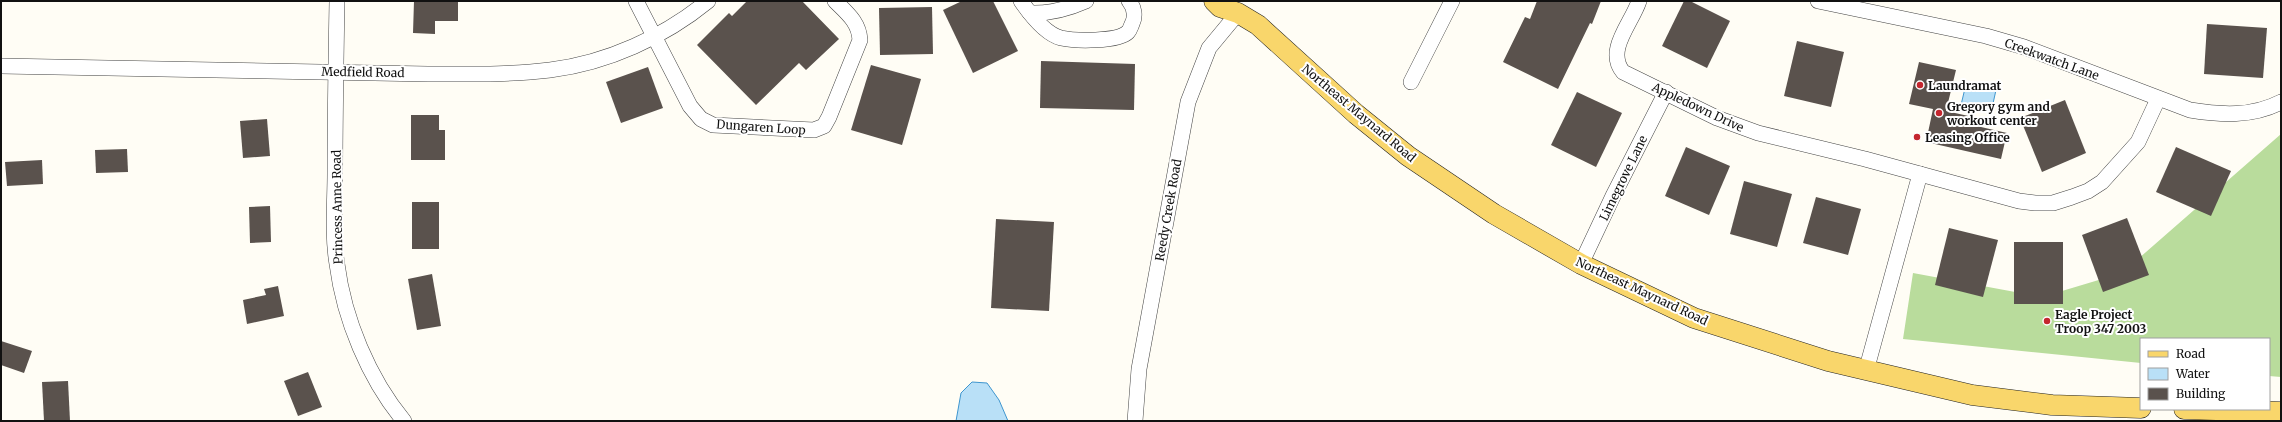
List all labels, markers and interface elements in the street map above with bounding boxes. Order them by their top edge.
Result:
street label: Creekwatch Lane [2003,35,2101,83]
street label: Northeast Maynard Road [1299,61,1419,165]
street label: Medfield Road [321,64,405,80]
place label: Laundramat [1928,78,2002,93]
street label: Appledown Drive [1649,79,1746,135]
marker: Laundramat [1915,80,1925,90]
place label: Gregory gym and workout center [1946,99,2050,128]
marker: Gregory gym and workout center [1934,108,1944,118]
street label: Dungaren Loop [716,116,806,138]
place label: Leasing Office [1925,130,2010,145]
marker: Leasing Office [1912,132,1922,142]
street label: Limegrove Lane [1596,133,1650,223]
street label: Princess Anne Road [329,150,345,264]
street label: Reedy Creek Road [1152,158,1184,262]
street label: Northeast Maynard Road [1574,254,1710,328]
place label: Eagle Project Troop 347 2003 [2055,307,2146,336]
marker: Eagle Project Troop 347 2003 [2042,316,2052,326]
legend [2140,338,2270,410]
text: Road [2176,346,2205,361]
text: Water [2175,366,2211,381]
text: Building [2176,386,2226,401]

